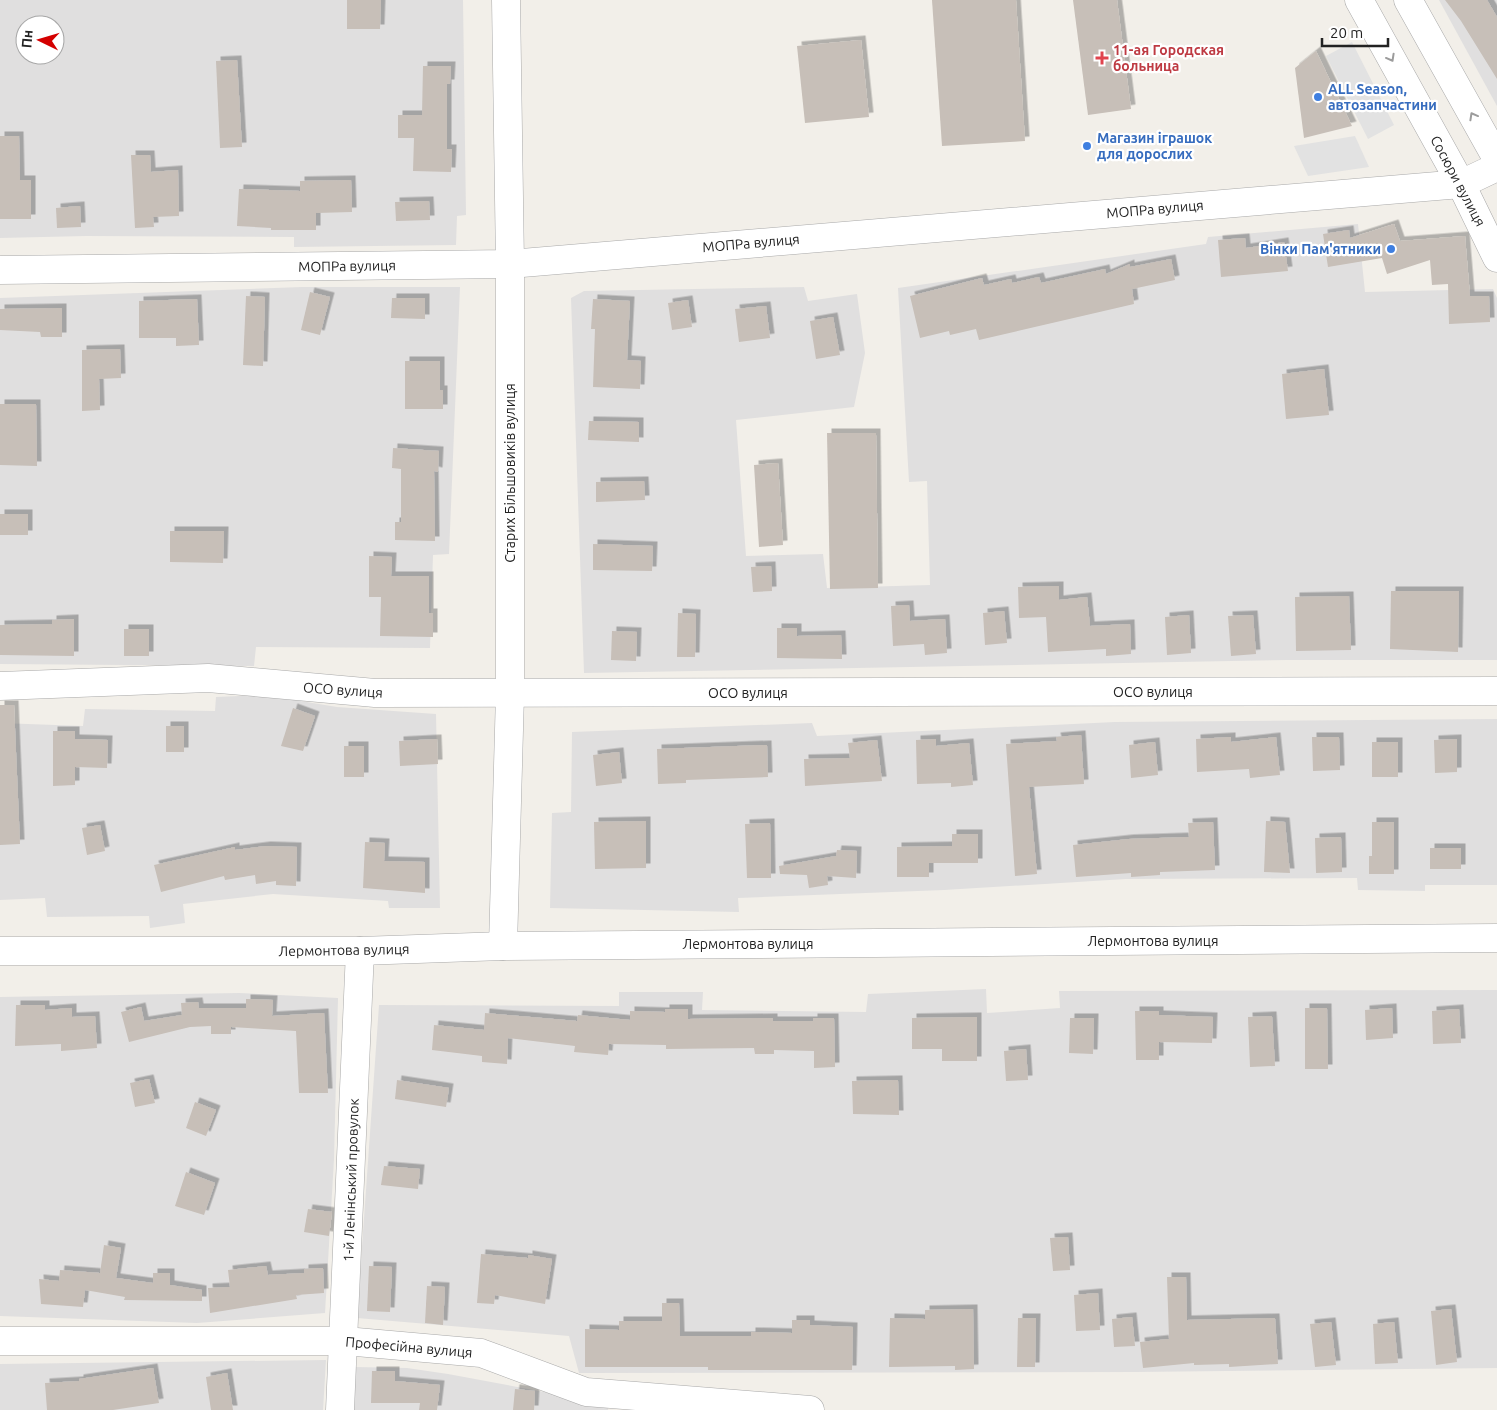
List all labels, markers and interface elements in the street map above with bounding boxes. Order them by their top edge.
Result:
north arrow [15,15,65,65]
scale bar [1322,15,1388,47]
text: 20 m [1330,24,1363,41]
text: Пн [18,29,36,49]
place label: 11-ая Городская больница [1113,42,1224,74]
marker: 11-ая Городская больница [1095,51,1109,65]
one-way arrow [1385,53,1395,62]
place label: ALL Season, автозапчастини [1328,81,1437,113]
marker: ALL Season, автозапчастини [1312,91,1324,103]
one-way arrow [1469,112,1479,121]
place label: Магазин іграшок для дорослих [1097,130,1212,162]
street label: Сосюри вулиця [1427,133,1489,229]
marker: Магазин іграшок для дорослих [1081,140,1093,152]
street label: МОПРа вулиця [1106,197,1204,221]
street label: МОПРа вулиця [702,231,800,255]
place label: Вінки Пам'ятники [1260,241,1381,257]
marker: Вінки Пам'ятники [1385,243,1397,255]
street label: МОПРа вулиця [298,257,396,275]
street label: Старих Більшовиків вулиця [502,383,518,563]
street label: ОСО вулиця [303,679,383,701]
street label: ОСО вулиця [1113,684,1193,700]
street label: ОСО вулиця [708,685,788,701]
street label: Лермонтова вулиця [1087,933,1219,949]
street label: Лермонтова вулиця [682,936,814,952]
street label: Лермонтова вулиця [278,941,410,959]
street label: 1-й Ленінський провулок [340,1098,362,1262]
street label: Професійна вулиця [345,1333,473,1361]

